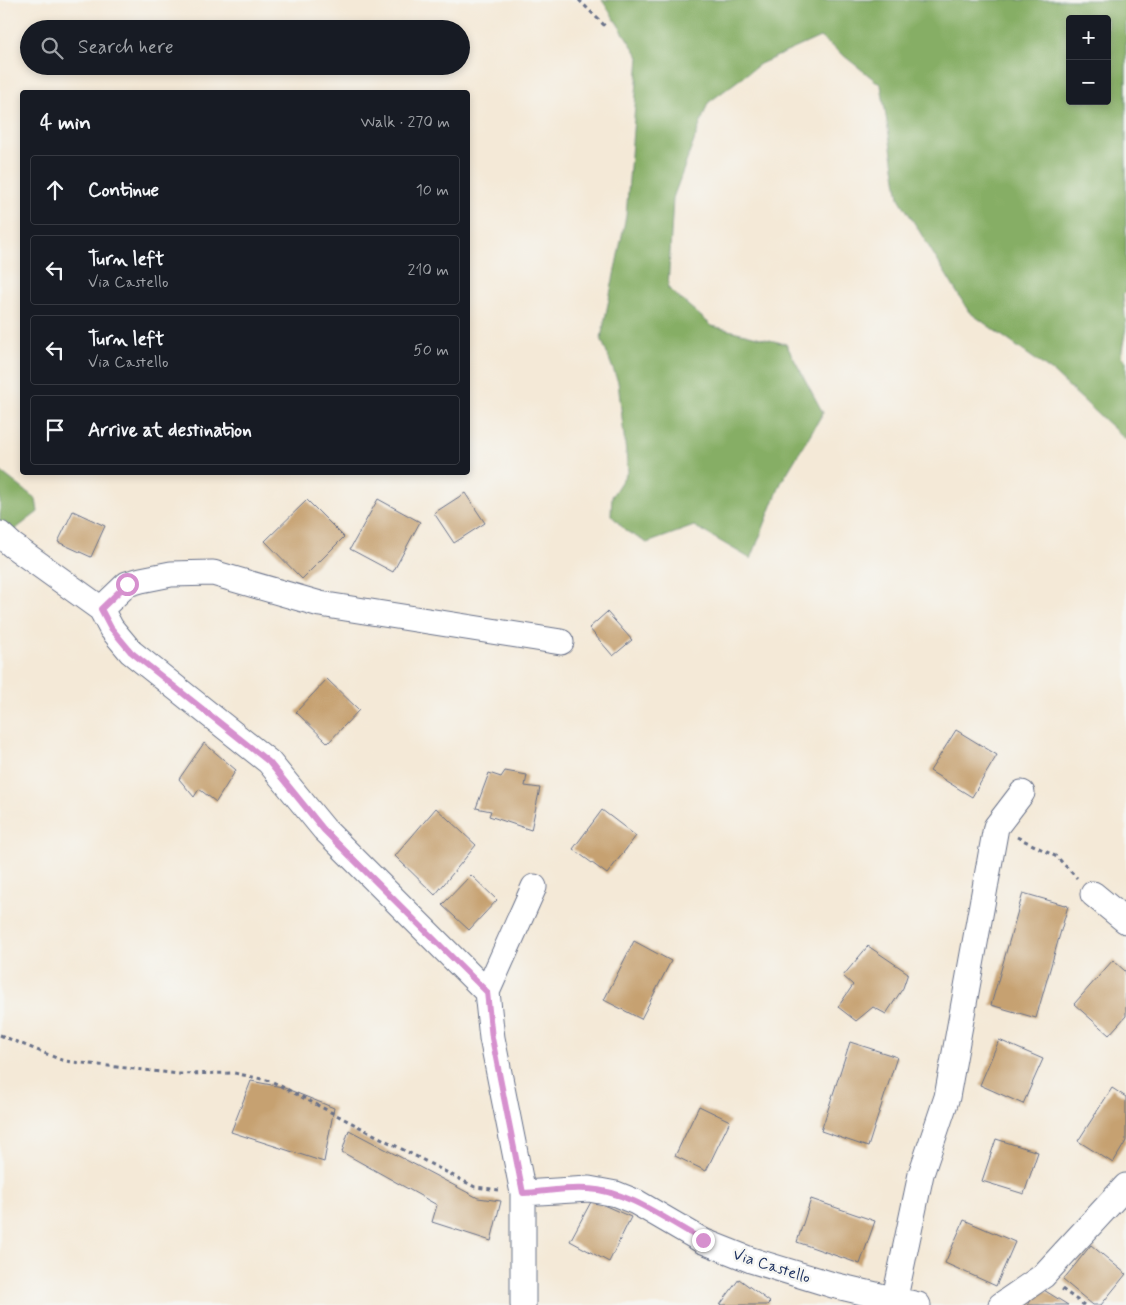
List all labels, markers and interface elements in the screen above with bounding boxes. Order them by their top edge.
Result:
map controls [1066,15,1111,105]
button: + [1066,15,1111,60]
search box [20,20,470,75]
icon: search [38,34,66,62]
text: Search here [78,35,174,60]
button: − [1066,60,1111,105]
text: 4 min [40,109,91,137]
text: Walk · 270 m [361,112,450,133]
icon: ahead [41,176,69,204]
text: Continue [88,178,159,203]
text: 10 m [416,180,449,201]
text: Turn left [88,247,164,272]
icon: left [41,256,69,284]
text: 210 m [408,260,449,281]
text: Via Castello [88,272,168,293]
text: Turn left [88,327,164,352]
icon: left [41,336,69,364]
text: 50 m [413,340,449,361]
text: Via Castello [88,352,168,373]
icon: arrive [41,416,69,444]
text: Arrive at destination [88,418,252,443]
route start [116,573,139,596]
route end [692,1229,715,1252]
street label: Via Castello [730,1244,813,1289]

